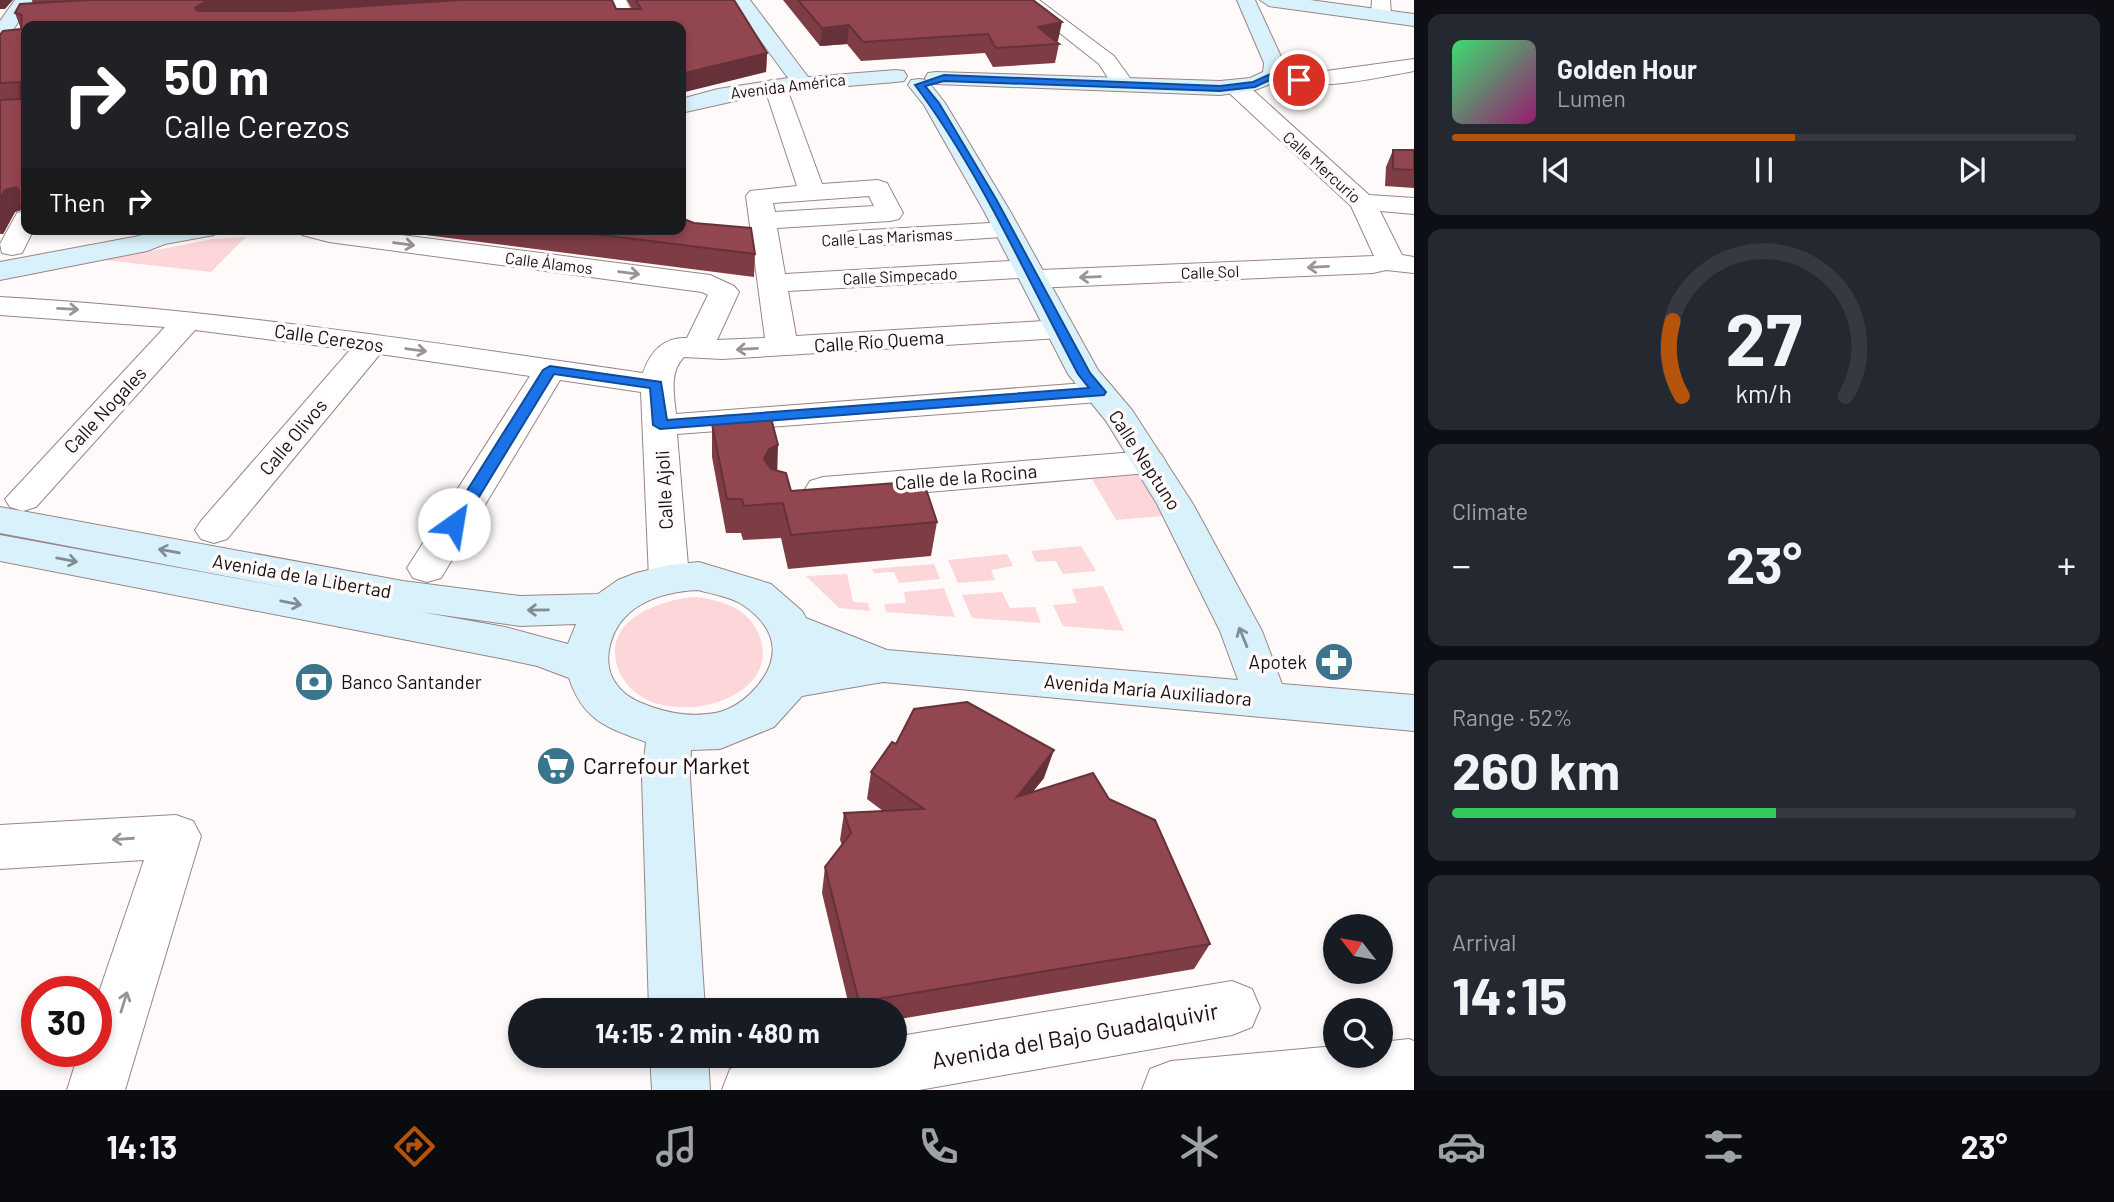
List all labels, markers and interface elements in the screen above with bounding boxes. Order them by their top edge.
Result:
text: 50 m [164,46,269,105]
icon: right [49,49,140,140]
pin [1269,50,1329,110]
text: Golden Hour [1557,53,1697,84]
icon: arrive [1280,61,1318,99]
street label: Avenida América [729,69,847,102]
text: Lumen [1557,84,1626,112]
text: Calle Cerezos [164,106,350,144]
street label: Calle Mercurio [1280,127,1365,207]
icon: previous [1537,151,1575,189]
icon: pause [1745,151,1783,189]
icon: next [1953,151,1991,189]
icon: right [120,182,158,220]
text: Then [49,186,106,217]
street label: Calle Las Marismas [821,224,953,249]
one-way arrow [392,237,414,250]
street label: Calle Álamos [504,248,594,277]
street label: Calle Sol [1180,261,1240,282]
one-way arrow [1307,261,1330,274]
street label: Calle Simpecado [842,263,958,288]
one-way arrow [617,267,640,280]
one-way arrow [1079,270,1102,283]
text: 27 [1726,293,1802,381]
one-way arrow [56,303,79,316]
street label: Calle Cerezos [273,318,385,357]
street label: Calle Río Quema [813,324,945,357]
one-way arrow [737,343,759,356]
one-way arrow [404,344,427,357]
street label: Calle Nogales [59,361,151,458]
text: km/h [1736,378,1792,408]
street label: Calle Olivos [254,394,331,480]
street label: Calle Neptuno [1105,405,1186,514]
street label: Calle Ajoli [650,450,677,530]
street label: Calle de la Rocina [894,459,1038,494]
position arrow [417,487,491,561]
text: Climate [1452,497,1528,525]
text: 23° [1726,532,1802,594]
text: − [1452,541,1471,587]
text: + [2057,541,2076,587]
one-way arrow [158,544,181,558]
street label: Avenida de la Libertad [211,548,393,603]
one-way arrow [55,554,78,568]
one-way arrow [279,596,302,610]
one-way arrow [527,603,550,617]
one-way arrow [1236,627,1249,648]
pharmacy icon: Apotek [1313,641,1355,683]
place label: Apotek [1249,650,1307,673]
bank icon: Banco Santander [293,661,335,703]
street label: Avenida María Auxiliadora [1043,669,1253,710]
place label: Banco Santander [341,670,482,693]
text: Range · 52% [1452,703,1572,731]
text: 260 km [1452,738,1620,800]
supermarket icon: Carrefour Market [535,745,577,787]
place label: Carrefour Market [583,751,750,779]
one-way arrow [112,833,134,846]
north arrow [1323,914,1393,984]
map controls [1323,914,1393,1068]
text: Arrival [1452,928,1516,956]
text: 14:15 [1452,963,1567,1025]
speed limit sign: 30 [21,976,112,1067]
one-way arrow [119,991,132,1013]
street label: Avenida del Bajo Guadalquivir [929,996,1221,1074]
button: search [1323,998,1393,1068]
text: 14:15 · 2 min · 480 m [595,1017,820,1048]
icon: directions [390,1122,439,1171]
icon: music [652,1122,701,1171]
icon: phone [914,1122,963,1171]
icon: climate [1175,1122,1224,1171]
icon: car [1437,1122,1486,1171]
icon: filters [1699,1122,1748,1171]
text: 14:13 [106,1127,177,1165]
text: 23° [1961,1127,2008,1165]

